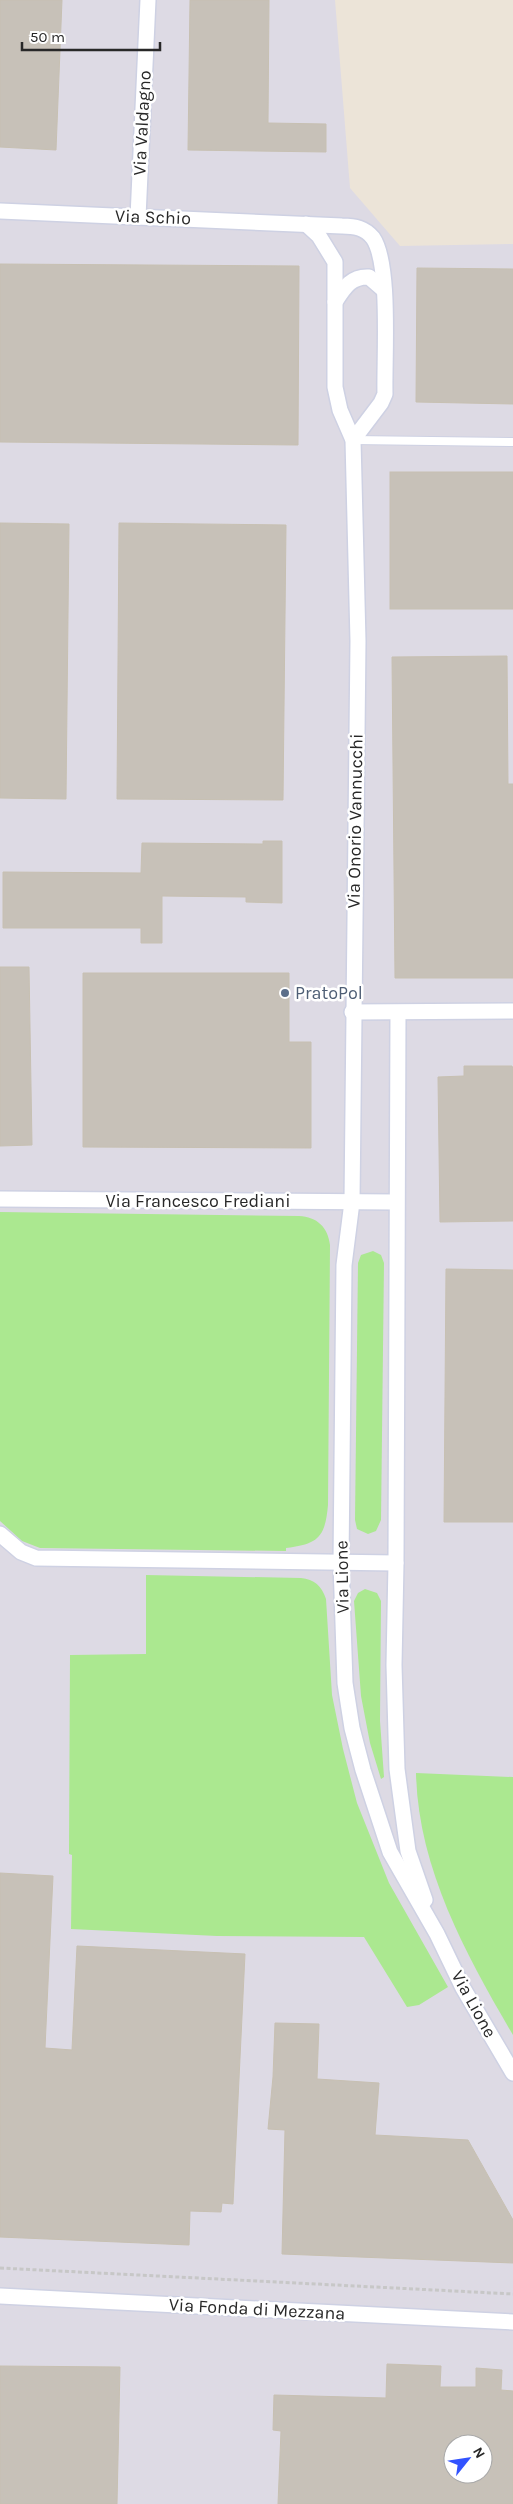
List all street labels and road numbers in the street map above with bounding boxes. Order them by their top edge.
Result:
street label: Via Valdagno [128,70,156,176]
street label: Via Schio [115,205,191,229]
street label: Via Onorio Vannucchi [342,733,368,909]
street label: Via Francesco Frediani [105,1190,291,1212]
street label: Via Lione [330,1540,354,1614]
street label: Via Lione [447,1967,501,2041]
street label: Via Fonda di Mezzana [168,2293,346,2325]

